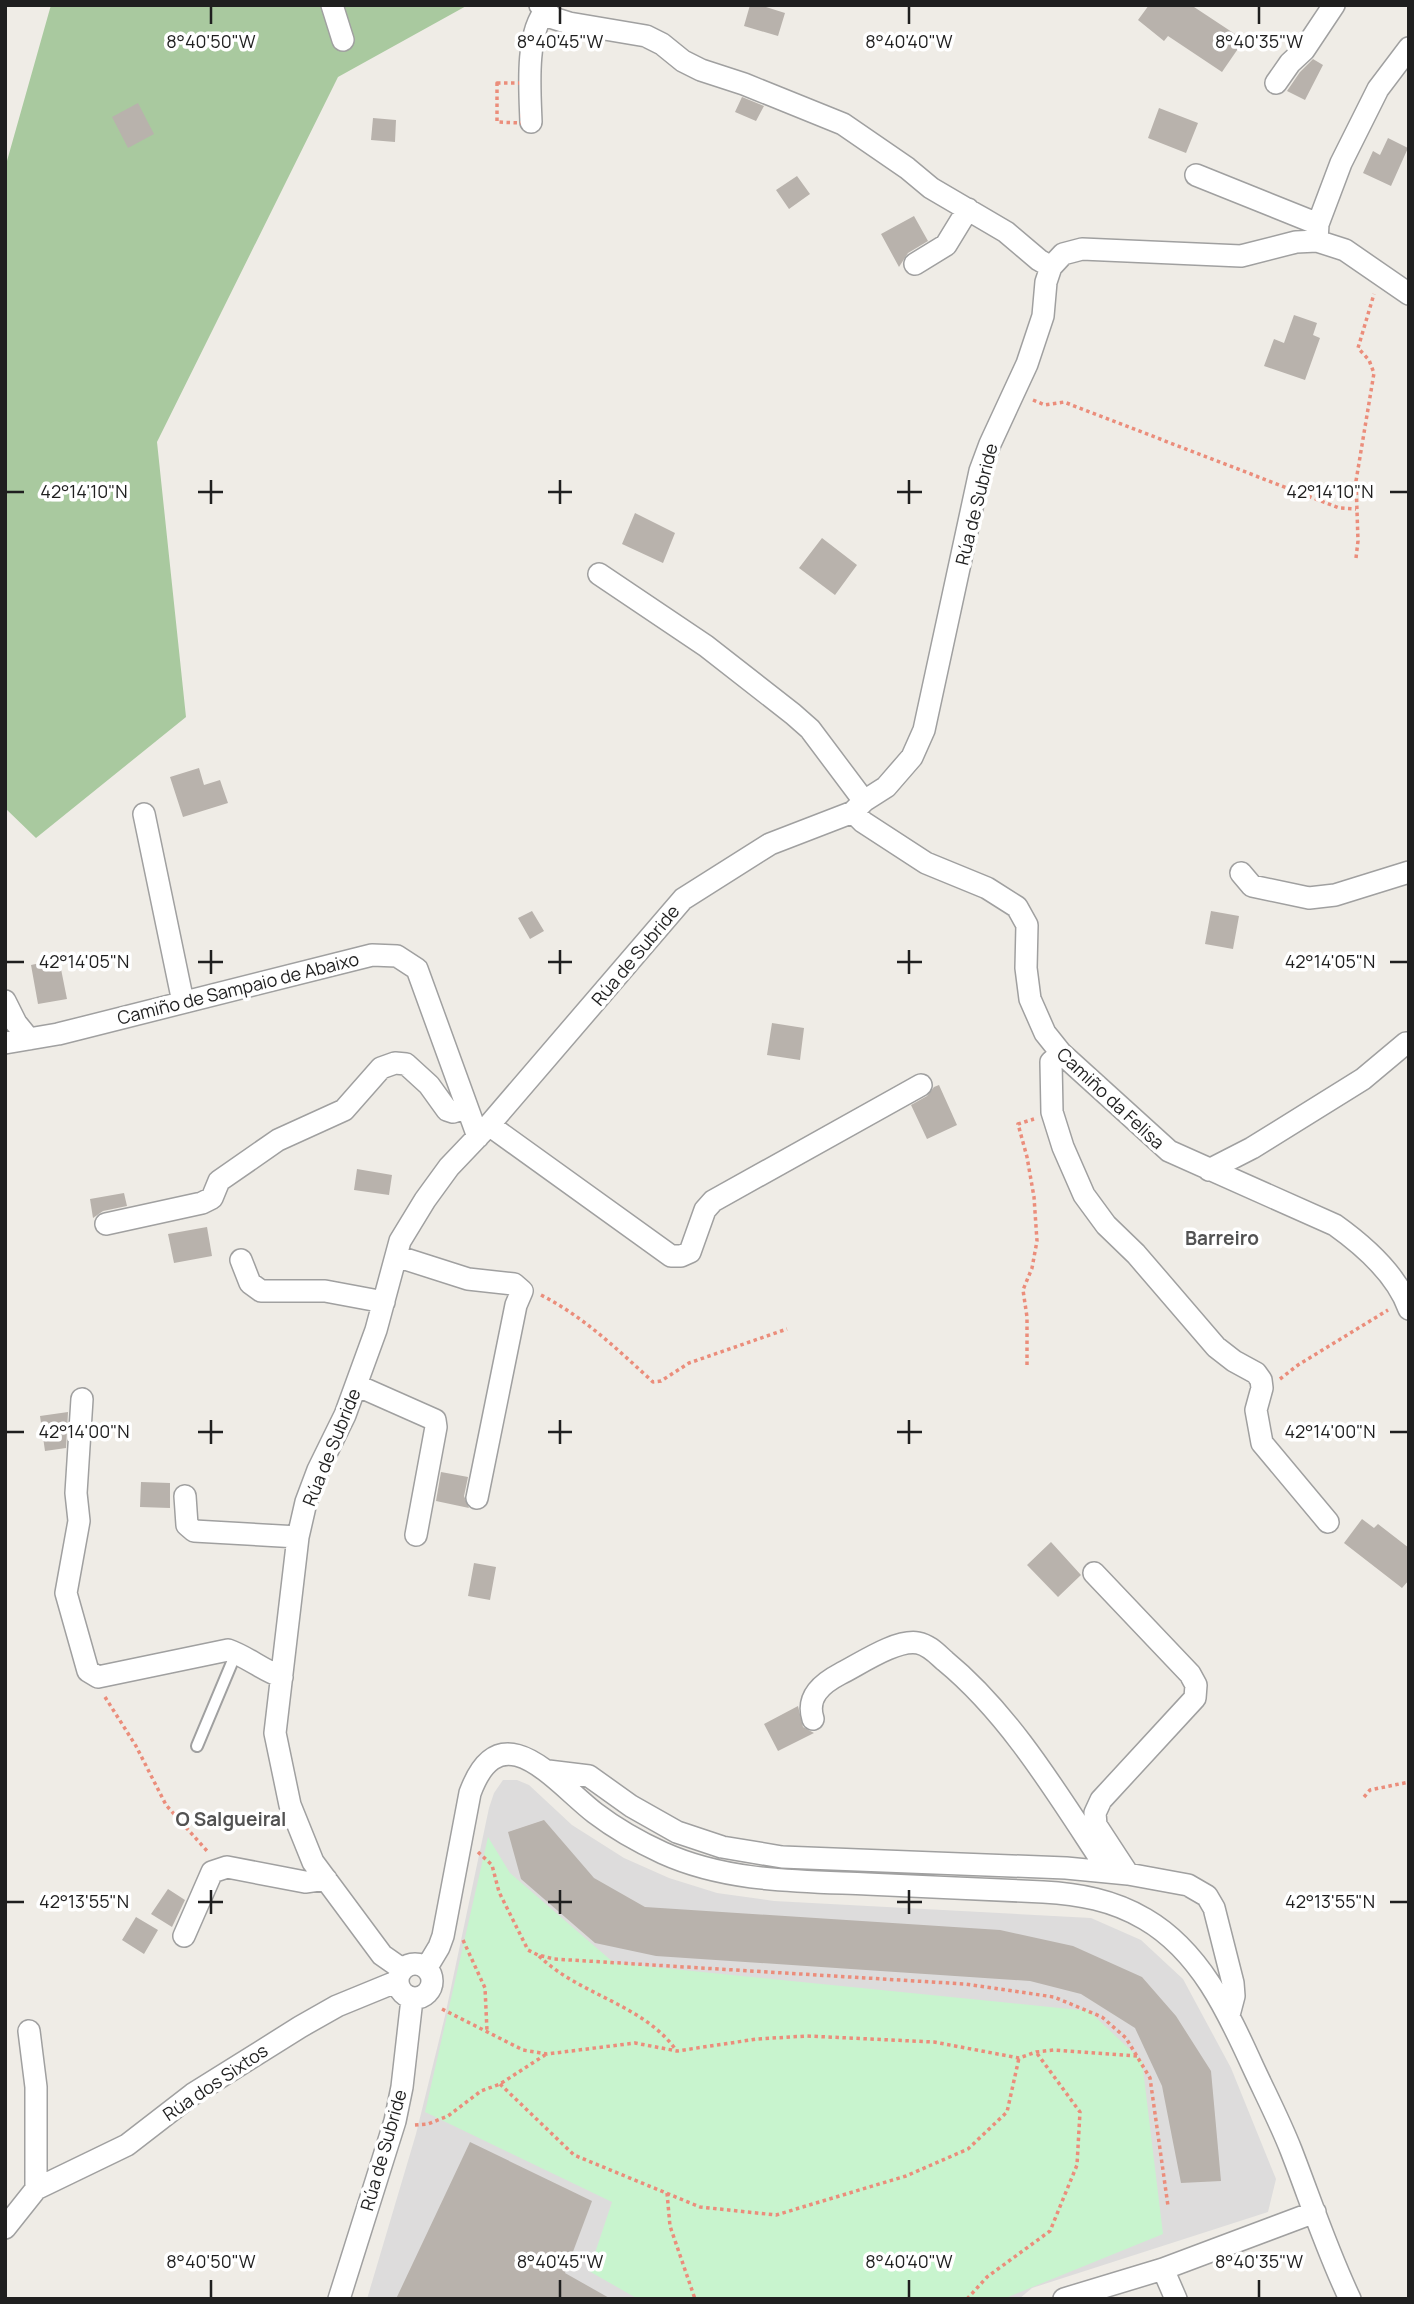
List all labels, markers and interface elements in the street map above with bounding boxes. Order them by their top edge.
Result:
text: 8°40'50"W [166,29,256,53]
text: 8°40'45"W [517,29,604,53]
text: 8°40'40"W [865,29,953,53]
text: 8°40'35"W [1215,29,1303,53]
street label: Rúa de Subride [949,441,1003,567]
text: 42°14'10"N [40,479,128,503]
text: 42°14'10"N [1286,479,1374,503]
street label: Rúa de Subride [586,900,684,1010]
street label: Camiño de Sampaio de Abaixo [115,946,361,1030]
text: 42°14'05"N [39,949,129,973]
text: 42°14'05"N [1285,949,1375,973]
street label: Camiño da Felisa [1052,1042,1170,1154]
district label: Barreiro [1185,1225,1259,1251]
street label: Rúa de Subride [297,1385,365,1509]
text: 42°14'00"N [38,1419,130,1443]
text: 42°14'00"N [1284,1419,1376,1443]
district label: O Salgueiral [176,1806,286,1832]
text: 42°13'55"N [39,1889,129,1913]
text: 42°13'55"N [1285,1889,1375,1913]
street label: Rúa dos Sixtos [158,2038,272,2126]
street label: Rúa de Subride [354,2087,412,2213]
text: 8°40'50"W [166,2249,256,2273]
text: 8°40'45"W [517,2249,604,2273]
text: 8°40'40"W [865,2249,953,2273]
text: 8°40'35"W [1215,2249,1303,2273]

